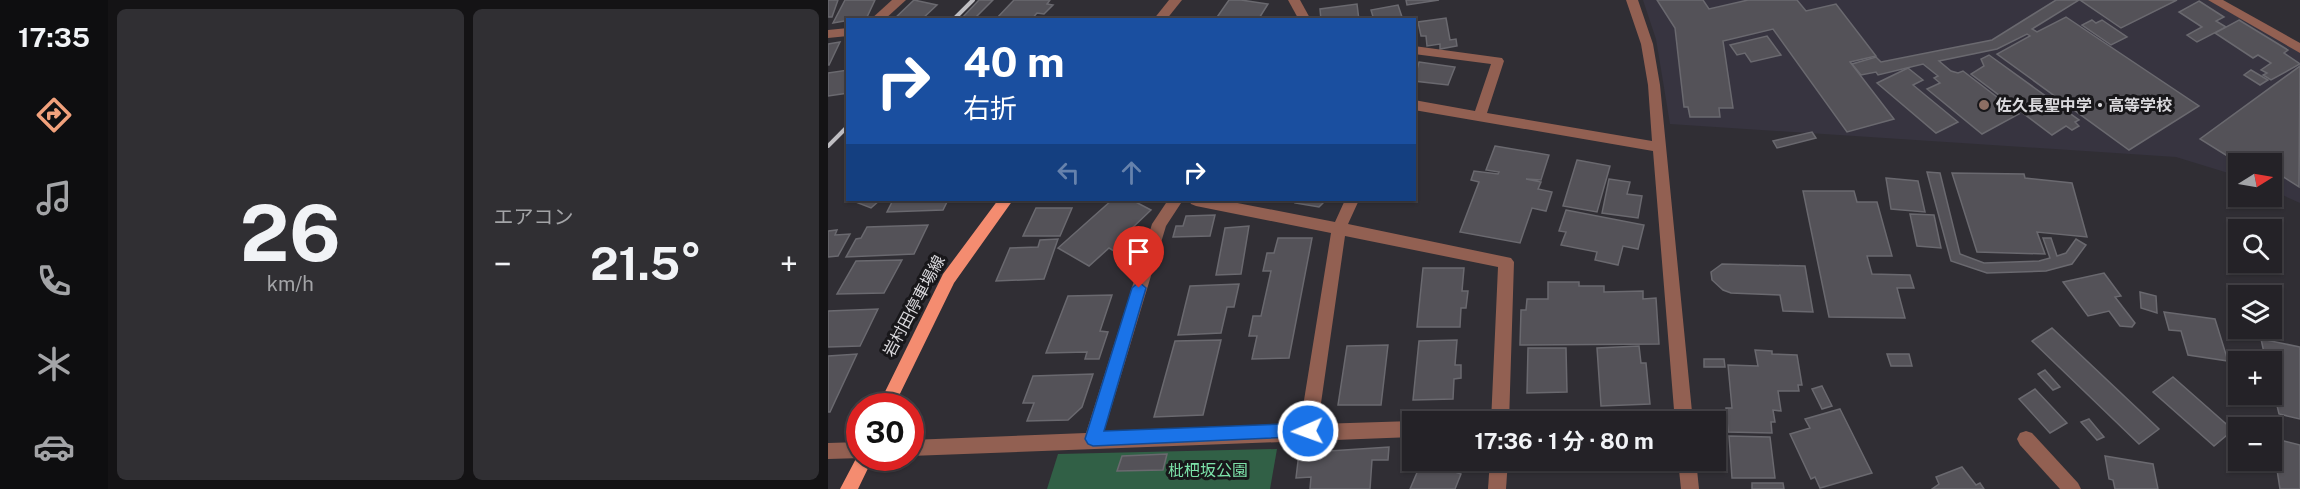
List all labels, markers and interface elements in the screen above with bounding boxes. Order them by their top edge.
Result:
text: 17:35 [18,21,90,53]
text: 40 m [963,37,1065,86]
icon: right [864,42,942,120]
text: 右折 [963,92,1017,124]
icon: directions [33,94,75,136]
place label: 佐久長聖中学・高等学校 [1995,96,2172,115]
marker: 佐久長聖中学・高等学校 [1977,98,1991,112]
north arrow [2228,153,2282,207]
map controls [2228,153,2282,471]
icon: left [1052,156,1085,189]
icon: ahead [1115,156,1148,189]
icon: right [1178,156,1211,189]
icon: music [33,177,75,219]
text: 26 [240,187,341,279]
text: エアコン [494,205,574,229]
button: search [2228,219,2282,273]
pin [1113,226,1164,288]
icon: arrive [1122,235,1155,268]
text: 21.5° [590,237,702,290]
text: − [494,245,512,283]
text: + [780,245,798,283]
street label: 岩村田停車場線 [879,252,949,360]
icon: phone [33,260,75,302]
text: km/h [267,272,314,296]
button: layers [2228,285,2282,339]
icon: climate [33,343,75,385]
button: + [2228,351,2282,405]
speed limit sign: 30 [846,393,924,471]
position arrow [1276,399,1340,463]
button: − [2228,417,2282,471]
icon: car [33,426,75,468]
text: 17:36 · 1 分 · 80 m [1474,428,1654,454]
park label: 枇杷坂公園 [1168,461,1248,480]

